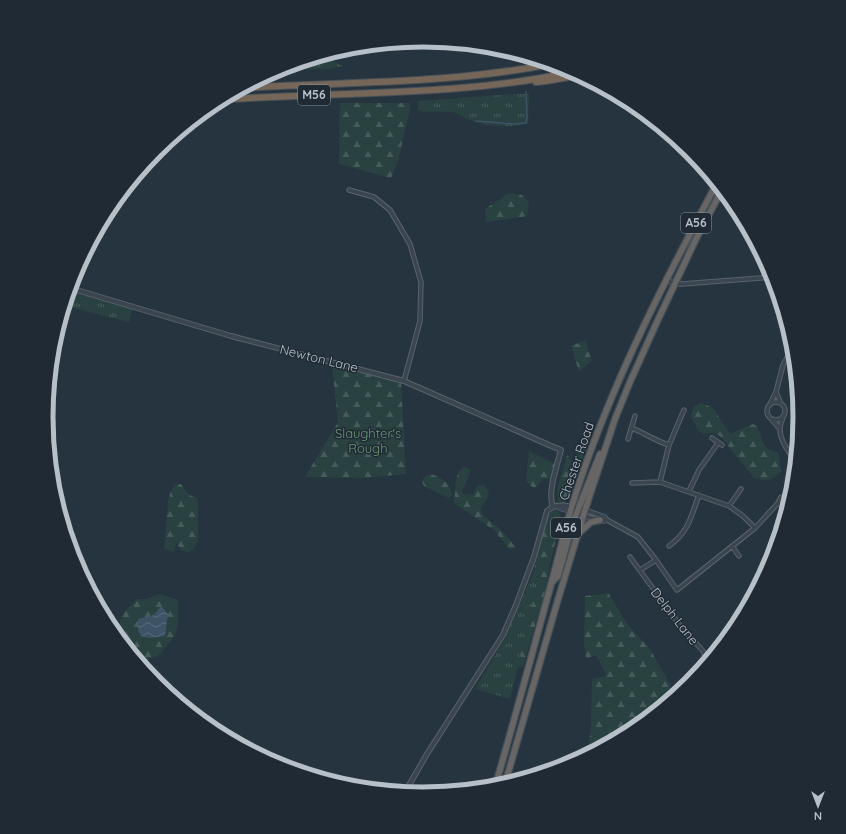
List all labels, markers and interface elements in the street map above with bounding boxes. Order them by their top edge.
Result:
road number: M56 [298,85,330,105]
road number: A56 [681,213,711,233]
street label: Newton Lane [278,341,360,375]
street label: Chester Road [555,420,597,502]
park label: Slaughter's Rough [335,425,401,456]
road number: A56 [551,518,581,538]
street label: Delph Lane [648,584,702,648]
north arrow [798,786,838,826]
text: N [814,809,822,823]

